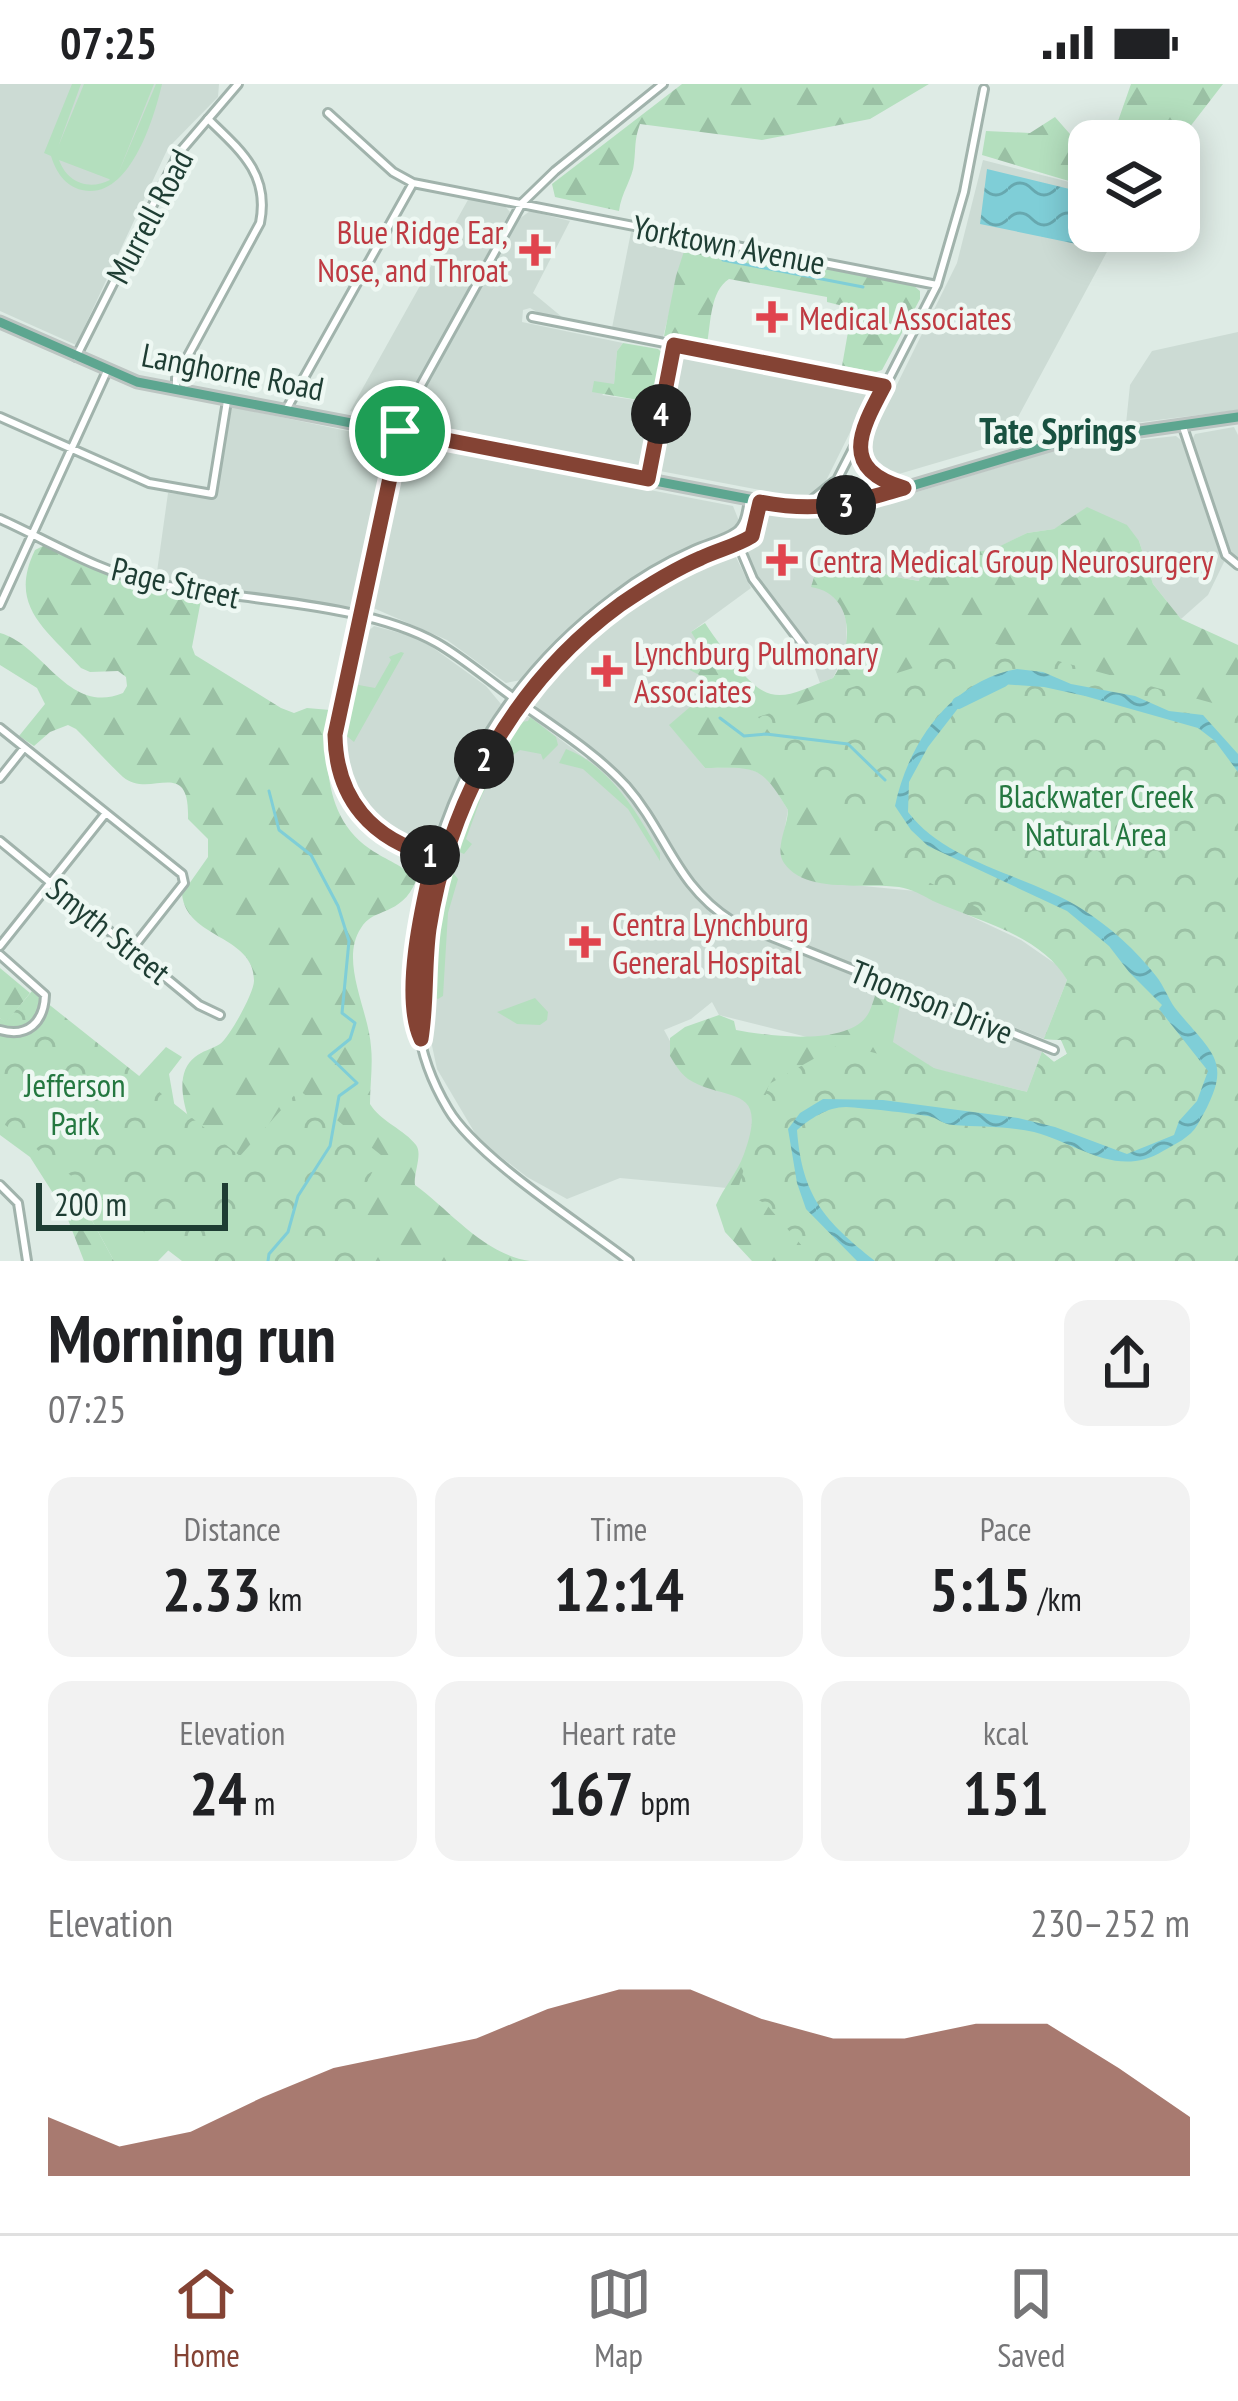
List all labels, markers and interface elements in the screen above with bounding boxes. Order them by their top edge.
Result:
text: 07:25 [60,13,157,71]
map controls [1068,120,1200,252]
button: layers [1068,120,1200,252]
street label: Murrell Road [96,142,202,290]
street label: Yorktown Avenue [629,204,829,284]
place label: Blue Ridge Ear, Nose, and Throat [317,210,508,291]
marker: Blue Ridge Ear, Nose, and Throat [519,234,551,266]
place label: Medical Associates [799,296,1012,339]
marker: Medical Associates [756,301,788,333]
street label: Langhorne Road [138,332,328,410]
pin [349,380,451,482]
pin: 4 [631,384,691,444]
text: 4 [653,392,669,435]
icon: arrive [367,398,433,464]
district label: Tate Springs [979,407,1137,454]
pin: 3 [816,475,876,535]
text: 3 [838,483,854,526]
place label: Centra Medical Group Neurosurgery [809,539,1214,582]
marker: Centra Medical Group Neurosurgery [766,544,798,576]
street label: Page Street [108,546,244,618]
place label: Lynchburg Pulmonary Associates [634,631,879,712]
marker: Lynchburg Pulmonary Associates [591,655,623,687]
pin: 2 [454,729,514,789]
text: 2 [476,737,492,780]
park label: Blackwater Creek Natural Area [998,774,1194,855]
pin: 1 [400,825,460,885]
text: 1 [422,833,438,876]
street label: Smyth Street [38,867,180,993]
place label: Centra Lynchburg General Hospital [612,902,809,983]
marker: Centra Lynchburg General Hospital [569,926,601,958]
street label: Thomson Drive [844,949,1020,1053]
park label: Jefferson Park [24,1063,125,1144]
scale bar [36,1177,228,1230]
text: 200 m [54,1182,127,1225]
text: Morning run [48,1295,336,1380]
button: share [1064,1300,1190,1426]
text: 07:25 [48,1383,126,1434]
text: Distance [184,1507,281,1550]
text: Time [590,1507,648,1550]
text: Pace [980,1507,1032,1550]
text: 2.33 [162,1550,261,1628]
text: 12:14 [554,1550,684,1628]
text: 5:15 [930,1550,1031,1628]
text: km [261,1577,302,1620]
text: /km [1031,1577,1082,1620]
text: Elevation [179,1711,285,1754]
text: Heart rate [561,1711,677,1754]
text: kcal [983,1711,1028,1754]
text: 24 [189,1754,247,1832]
text: 167 [547,1754,633,1832]
text: 151 [963,1754,1049,1832]
text: m [247,1781,275,1824]
text: bpm [633,1781,691,1824]
text: Elevation [48,1897,173,1948]
text: 230–252 m [1030,1897,1190,1948]
tab: Home [173,2261,240,2376]
tab: Map [586,2261,652,2376]
tab: Saved [997,2261,1065,2376]

